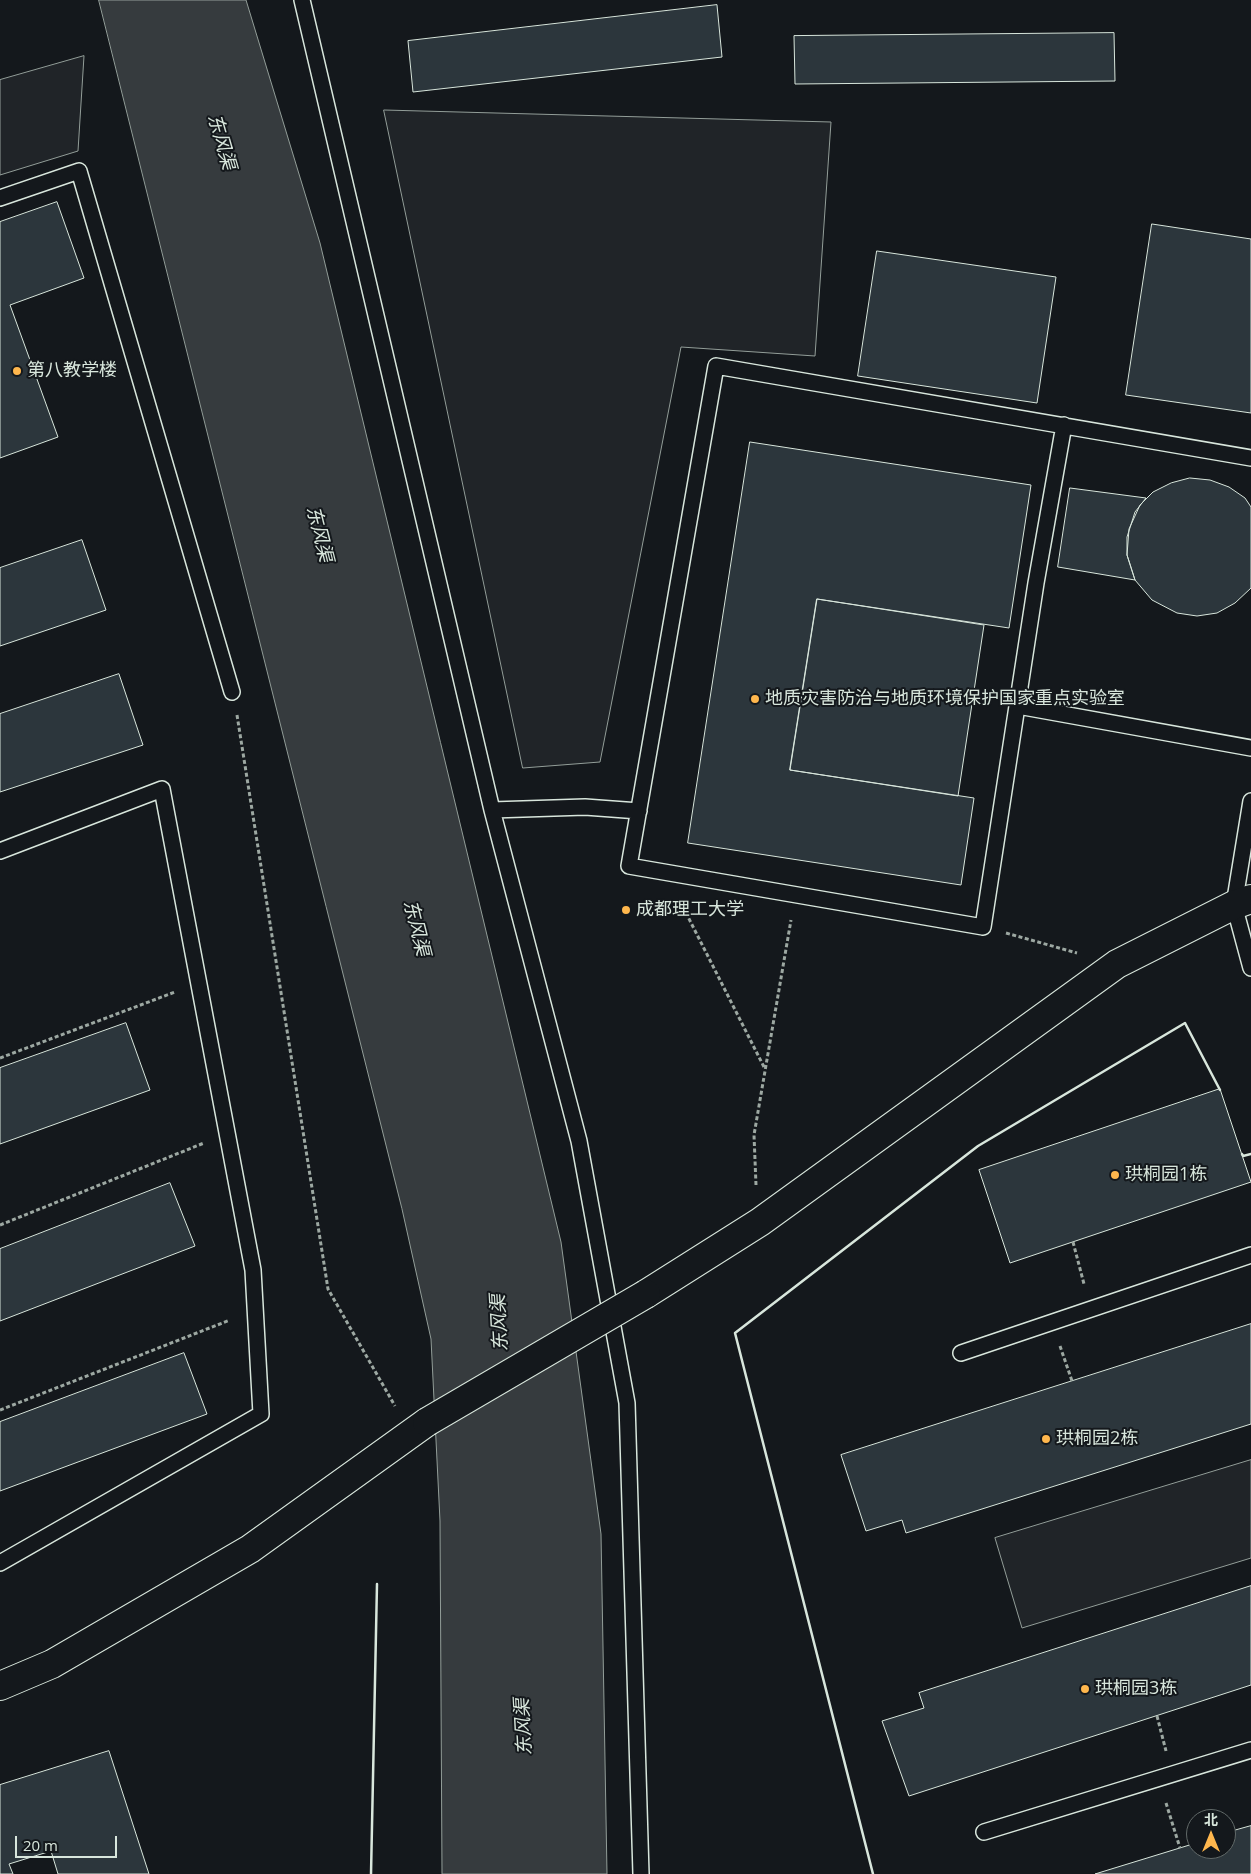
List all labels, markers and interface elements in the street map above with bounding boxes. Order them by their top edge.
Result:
water label: 东风渠 [202,111,240,173]
place label: 第八教学楼 [27,360,117,382]
marker: 第八教学楼 [11,365,23,377]
water label: 东风渠 [301,504,337,564]
place label: 地质灾害防治与地质环境保护国家重点实验室 [765,688,1125,710]
marker: 地质灾害防治与地质环境保护国家重点实验室 [749,693,761,705]
water label: 东风渠 [398,898,434,958]
place label: 成都理工大学 [636,899,744,921]
marker: 成都理工大学 [620,904,632,916]
place label: 珙桐园1栋 [1125,1164,1207,1186]
marker: 珙桐园1栋 [1109,1169,1121,1181]
water label: 东风渠 [487,1294,513,1352]
place label: 珙桐园2栋 [1056,1428,1138,1450]
marker: 珙桐园2栋 [1040,1433,1052,1445]
place label: 珙桐园3栋 [1095,1678,1177,1700]
marker: 珙桐园3栋 [1079,1683,1091,1695]
water label: 东风渠 [511,1698,537,1756]
north arrow [1186,1809,1236,1859]
text: 北 [1204,1810,1218,1829]
scale bar [18,1826,120,1858]
text: 20 m [23,1835,58,1855]

